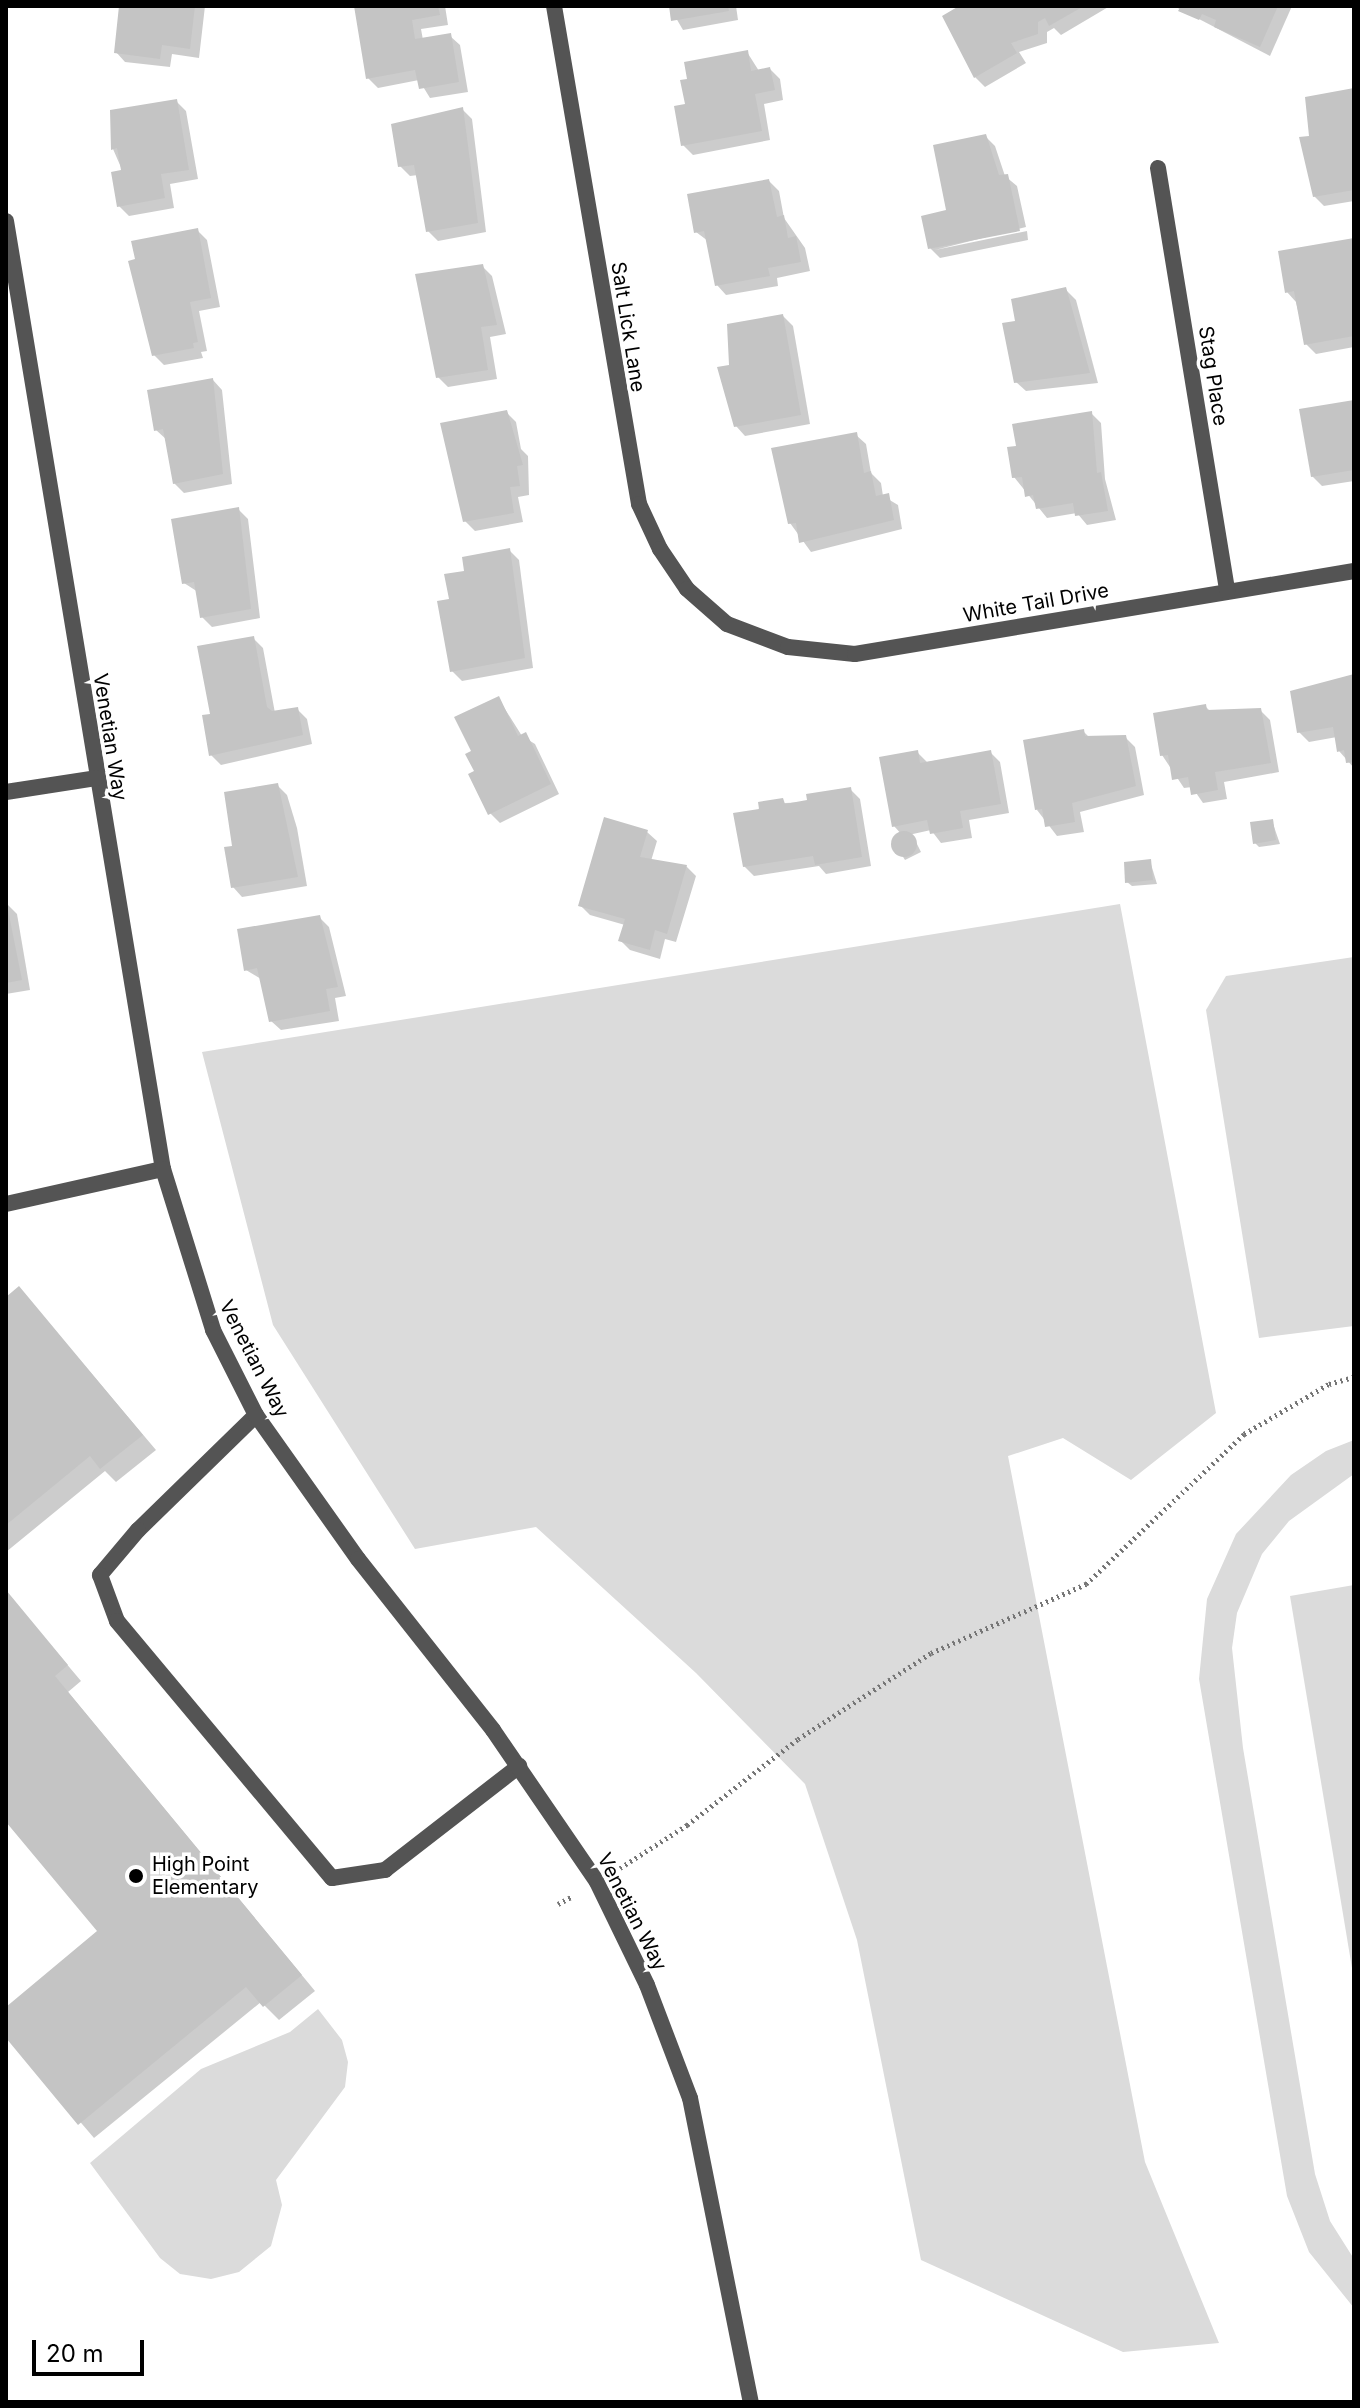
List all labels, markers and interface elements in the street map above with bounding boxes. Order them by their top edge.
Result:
street label: Salt Lick Lane [606,260,650,394]
street label: Stag Place [1193,324,1233,428]
street label: White Tail Drive [961,578,1111,628]
street label: Venetian Way [88,671,132,803]
street label: Venetian Way [214,1296,294,1422]
street label: Venetian Way [592,1849,672,1975]
place label: High Point Elementary [152,1852,258,1899]
marker: High Point Elementary [127,1867,145,1885]
scale bar [36,2324,148,2374]
text: 20 m [46,2339,104,2368]

